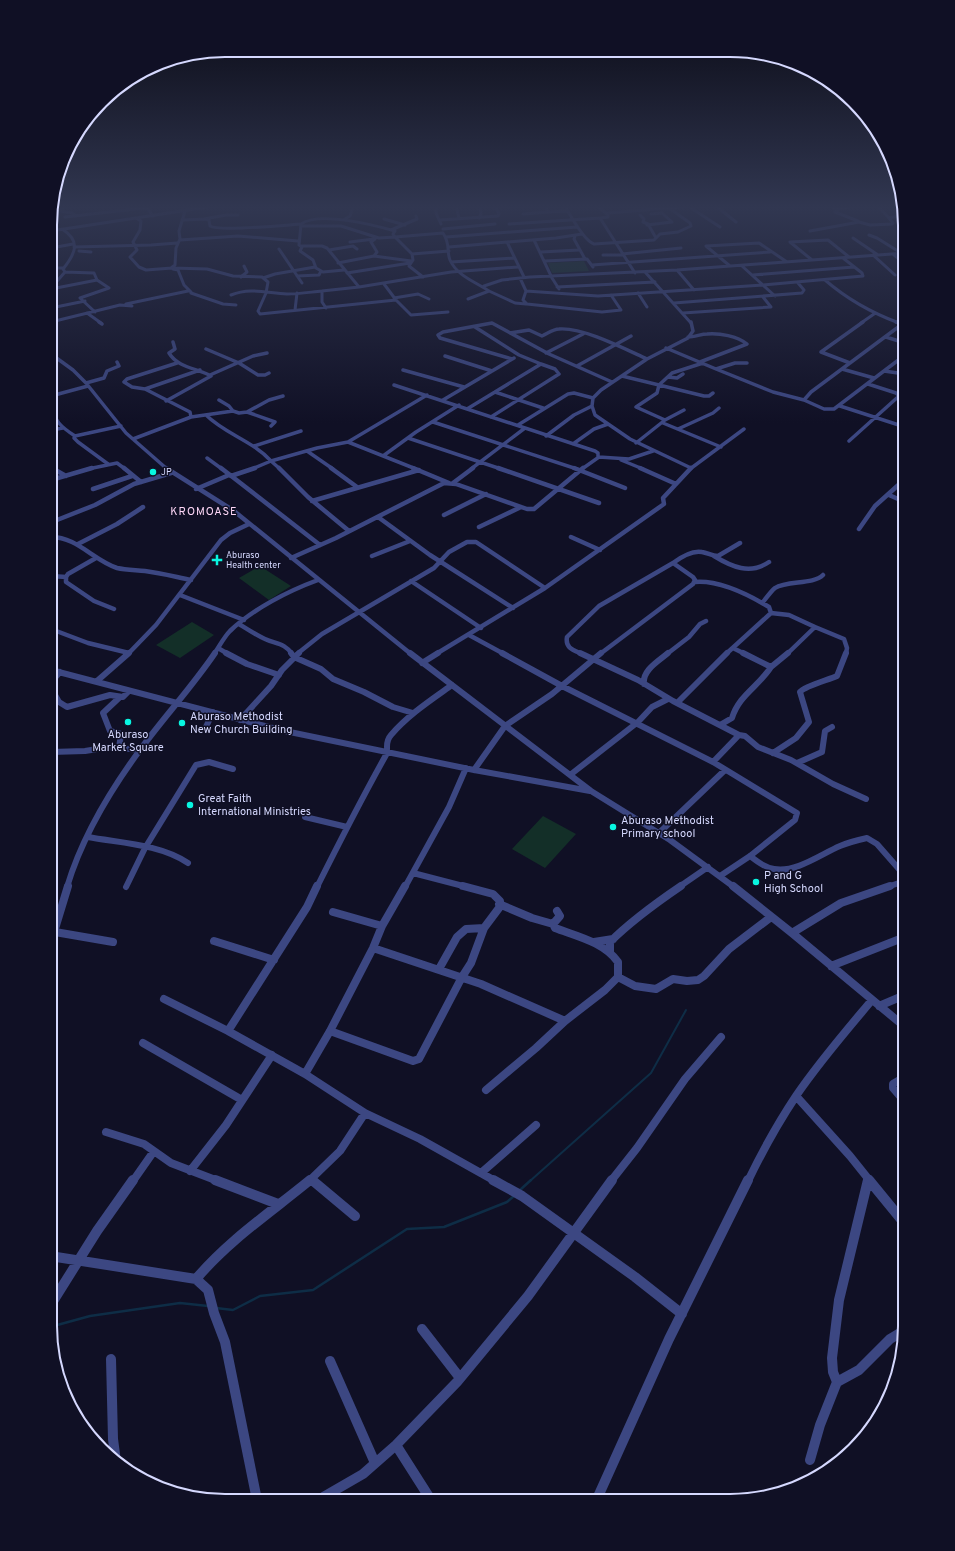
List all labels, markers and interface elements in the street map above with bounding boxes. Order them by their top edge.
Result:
marker: JP [148,467,158,477]
place label: JP [161,467,172,478]
district label: KROMOASE [170,505,238,519]
place label: Aburaso Health center [226,550,281,571]
marker: Aburaso Health center [211,554,223,566]
place label: Aburaso Methodist New Church Building [190,710,293,737]
marker: Aburaso Market Square [123,717,133,727]
marker: Aburaso Methodist New Church Building [177,718,187,728]
place label: Aburaso Market Square [92,728,164,755]
place label: Great Faith International Ministries [198,792,311,819]
marker: Great Faith International Ministries [185,800,195,810]
place label: Aburaso Methodist Primary school [621,814,714,841]
marker: Aburaso Methodist Primary school [608,822,618,832]
place label: P and G High School [764,869,823,896]
marker: P and G High School [751,877,761,887]

